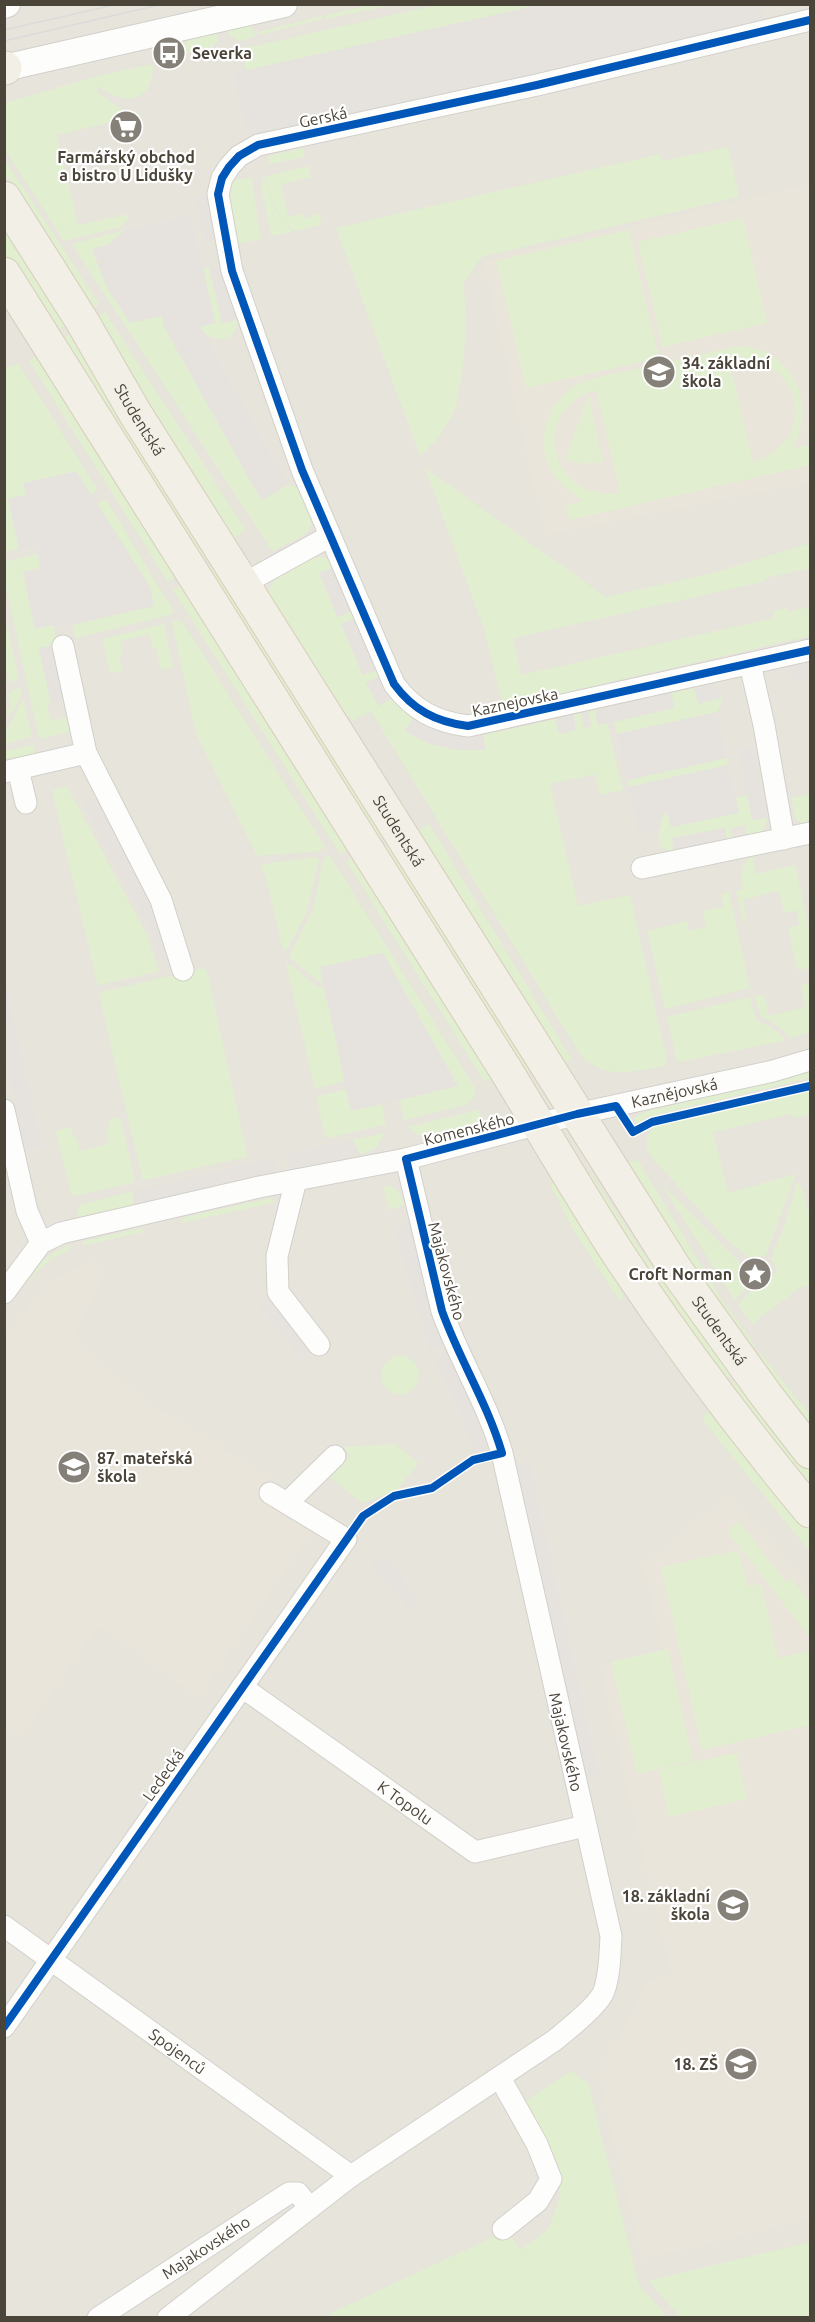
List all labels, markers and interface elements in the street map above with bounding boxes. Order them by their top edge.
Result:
bus stop icon: Severka [151,35,187,71]
place label: Severka [192,44,252,62]
street label: Gerská [297,103,349,131]
supermarket icon: Farmářský obchod a bistro U Lidušky [108,109,144,145]
place label: Farmářský obchod a bistro U Lidušky [57,148,195,184]
school or university icon: 34. základní škola [641,354,677,390]
place label: 34. základní škola [682,354,771,390]
street label: Studentská [111,381,169,459]
street label: Kaznejovska [470,684,560,720]
street label: Studentská [370,792,428,870]
street label: Kaznějovská [630,1074,719,1111]
street label: Komenského [422,1109,516,1149]
street label: Majakovského [425,1220,469,1322]
place icon: Croft Norman [737,1256,773,1292]
place label: Croft Norman [628,1265,732,1283]
street label: Studentská [689,1293,751,1369]
school or university icon: 87. mateřská škola [56,1449,92,1485]
place label: 87. mateřská škola [97,1449,193,1485]
street label: Majakovského [546,1691,586,1793]
street label: Ledecká [139,1746,187,1804]
street label: K Topolu [374,1777,436,1828]
place label: 18. základní škola [622,1887,711,1923]
school or university icon: 18. základní škola [715,1887,751,1923]
street label: Spojenců [146,2025,210,2078]
school or university icon: 18. ZŠ [723,2046,759,2082]
place label: 18. ZŠ [673,2054,718,2073]
street label: Majakovského [159,2212,253,2283]

